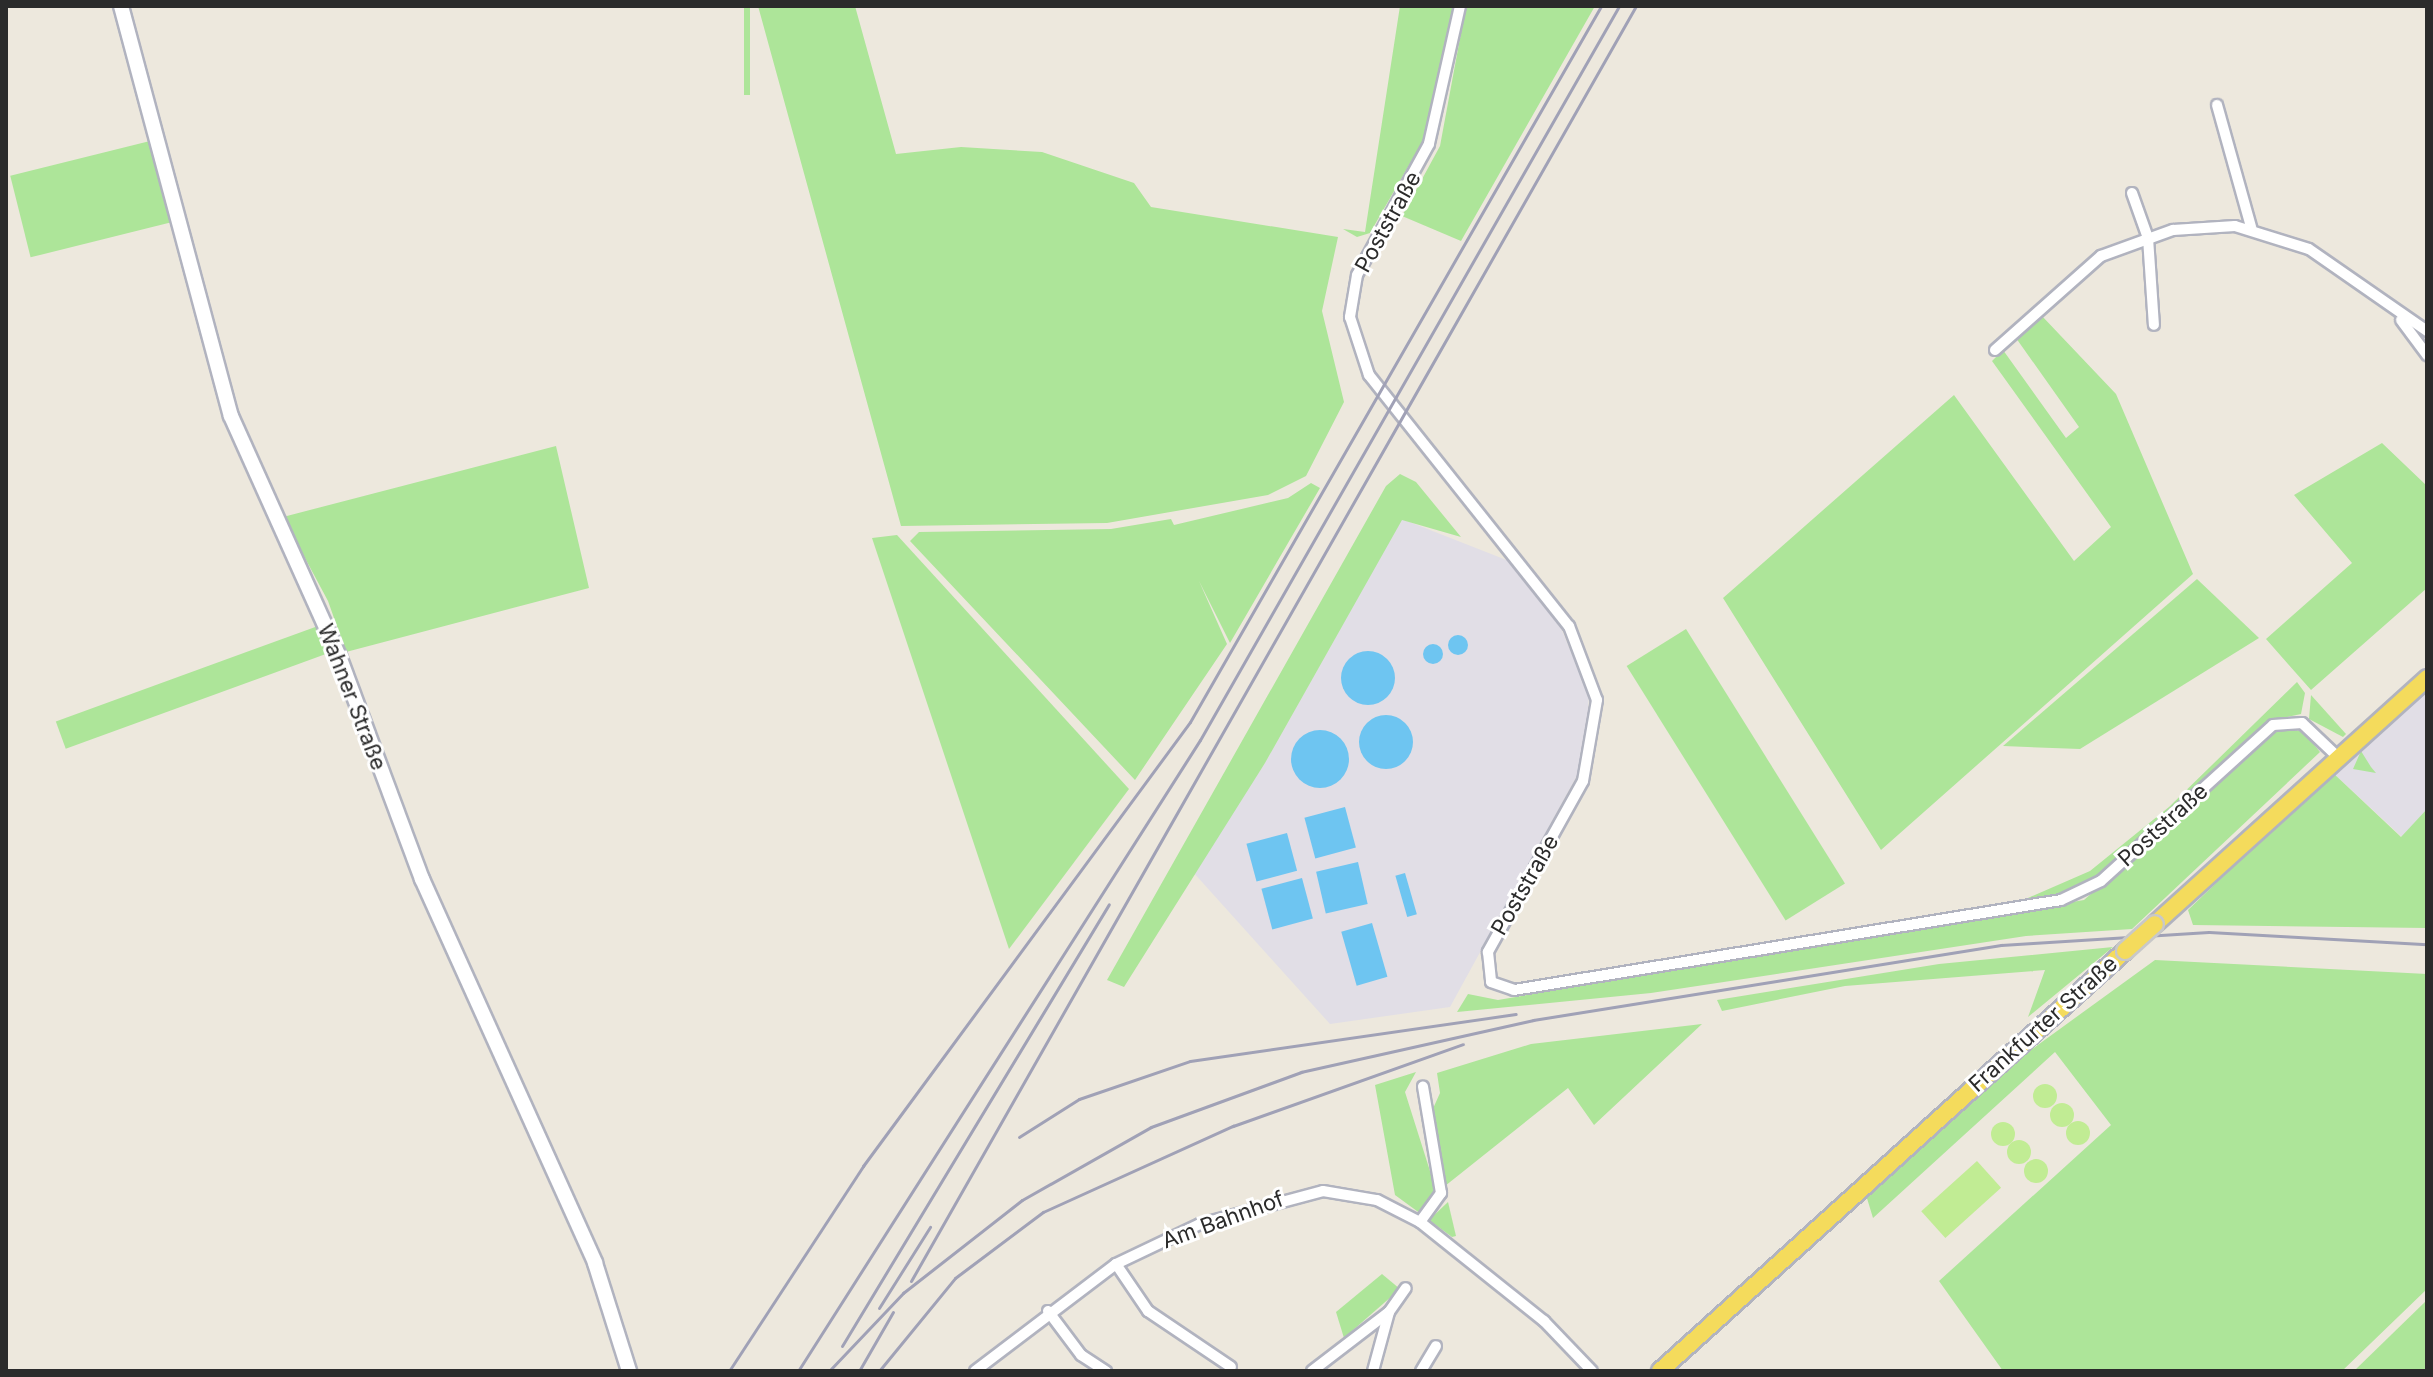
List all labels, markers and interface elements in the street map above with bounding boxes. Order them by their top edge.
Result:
street label: Poststraße [1349,167,1427,277]
street label: Wahner Straße [312,620,392,774]
street label: Poststraße [2113,778,2213,872]
street label: Poststraße [1486,830,1564,940]
street label: Frankfurter Straße [1963,950,2123,1098]
street label: Am Bahnhof [1158,1186,1288,1254]

